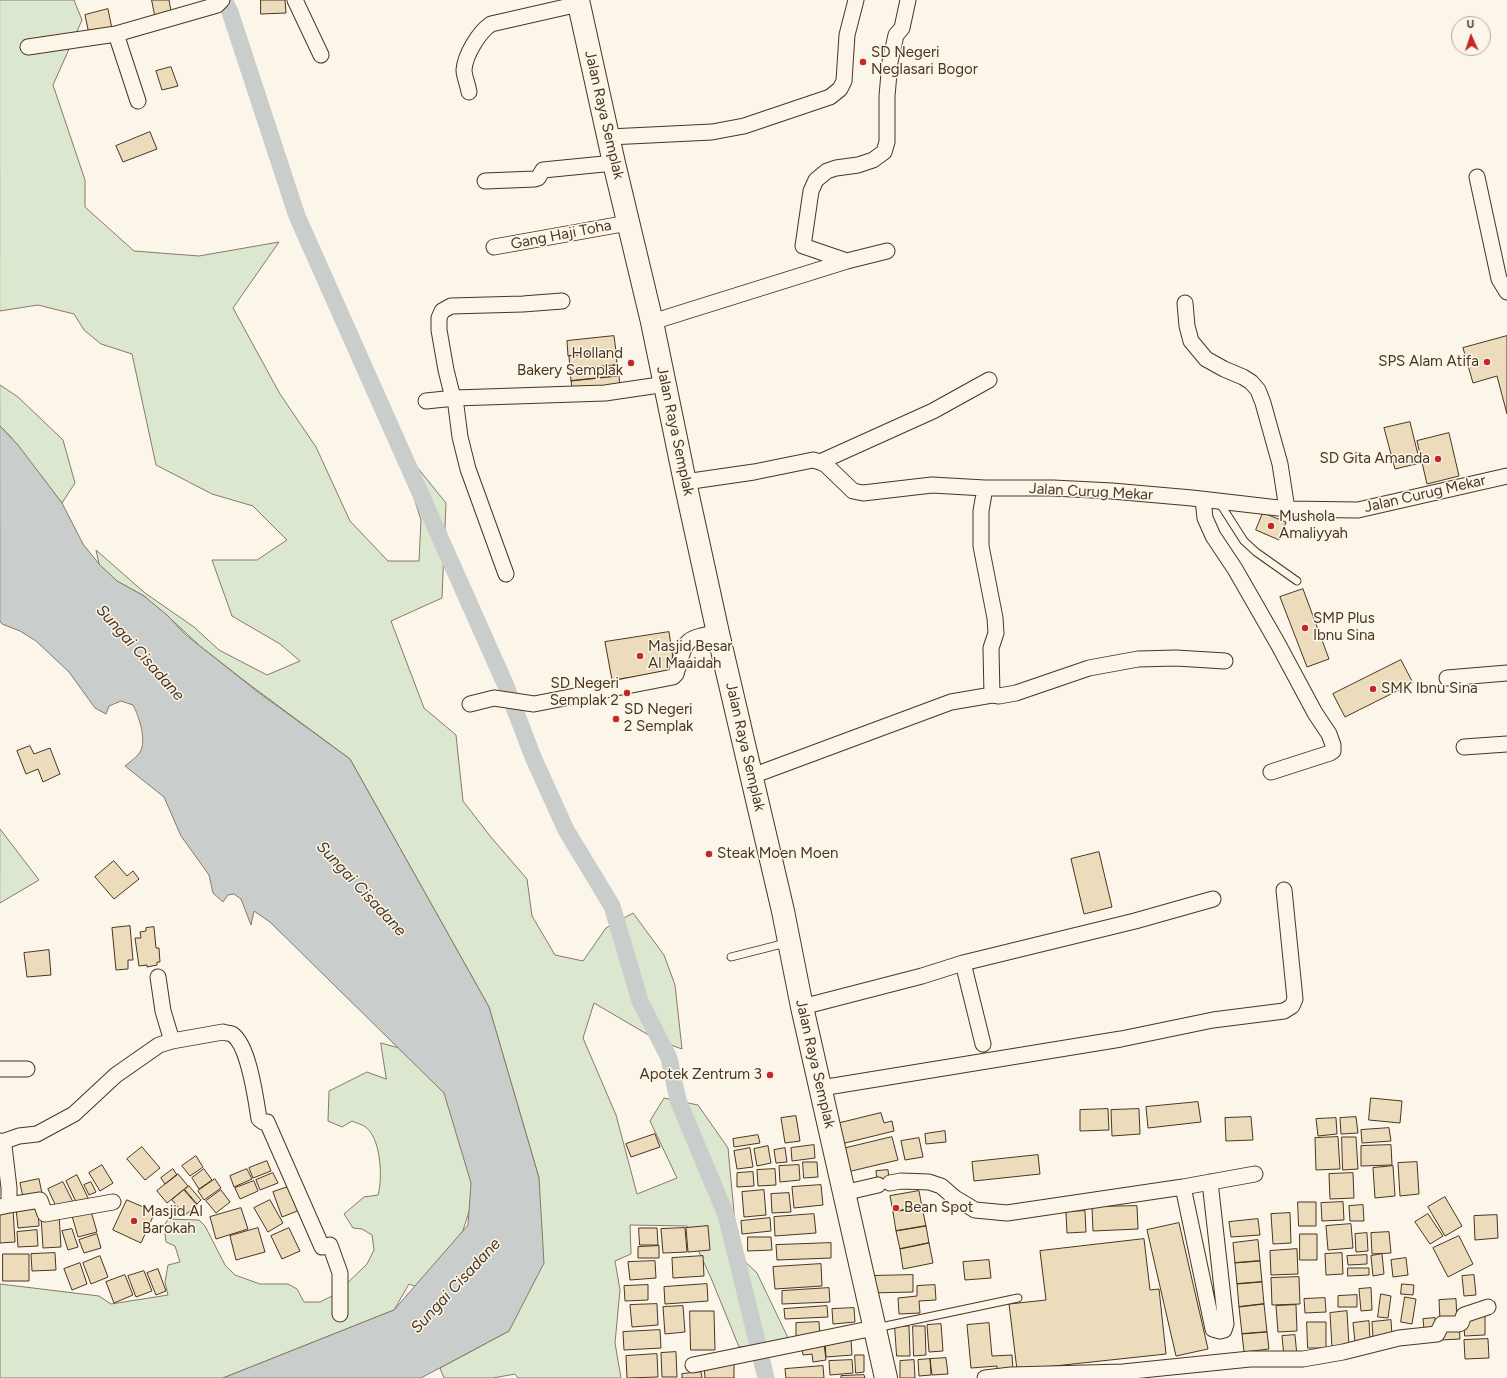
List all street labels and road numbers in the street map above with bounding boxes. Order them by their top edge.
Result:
street label: Jalan Raya Semplak [580,49,628,181]
street label: Gang Haji Toha [509,216,613,254]
street label: Jalan Raya Semplak [653,365,697,497]
street label: Jalan Curug Mekar [1362,471,1488,517]
street label: Jalan Curug Mekar [1028,480,1154,504]
street label: Jalan Raya Semplak [721,681,769,813]
street label: Jalan Raya Semplak [791,998,839,1130]

